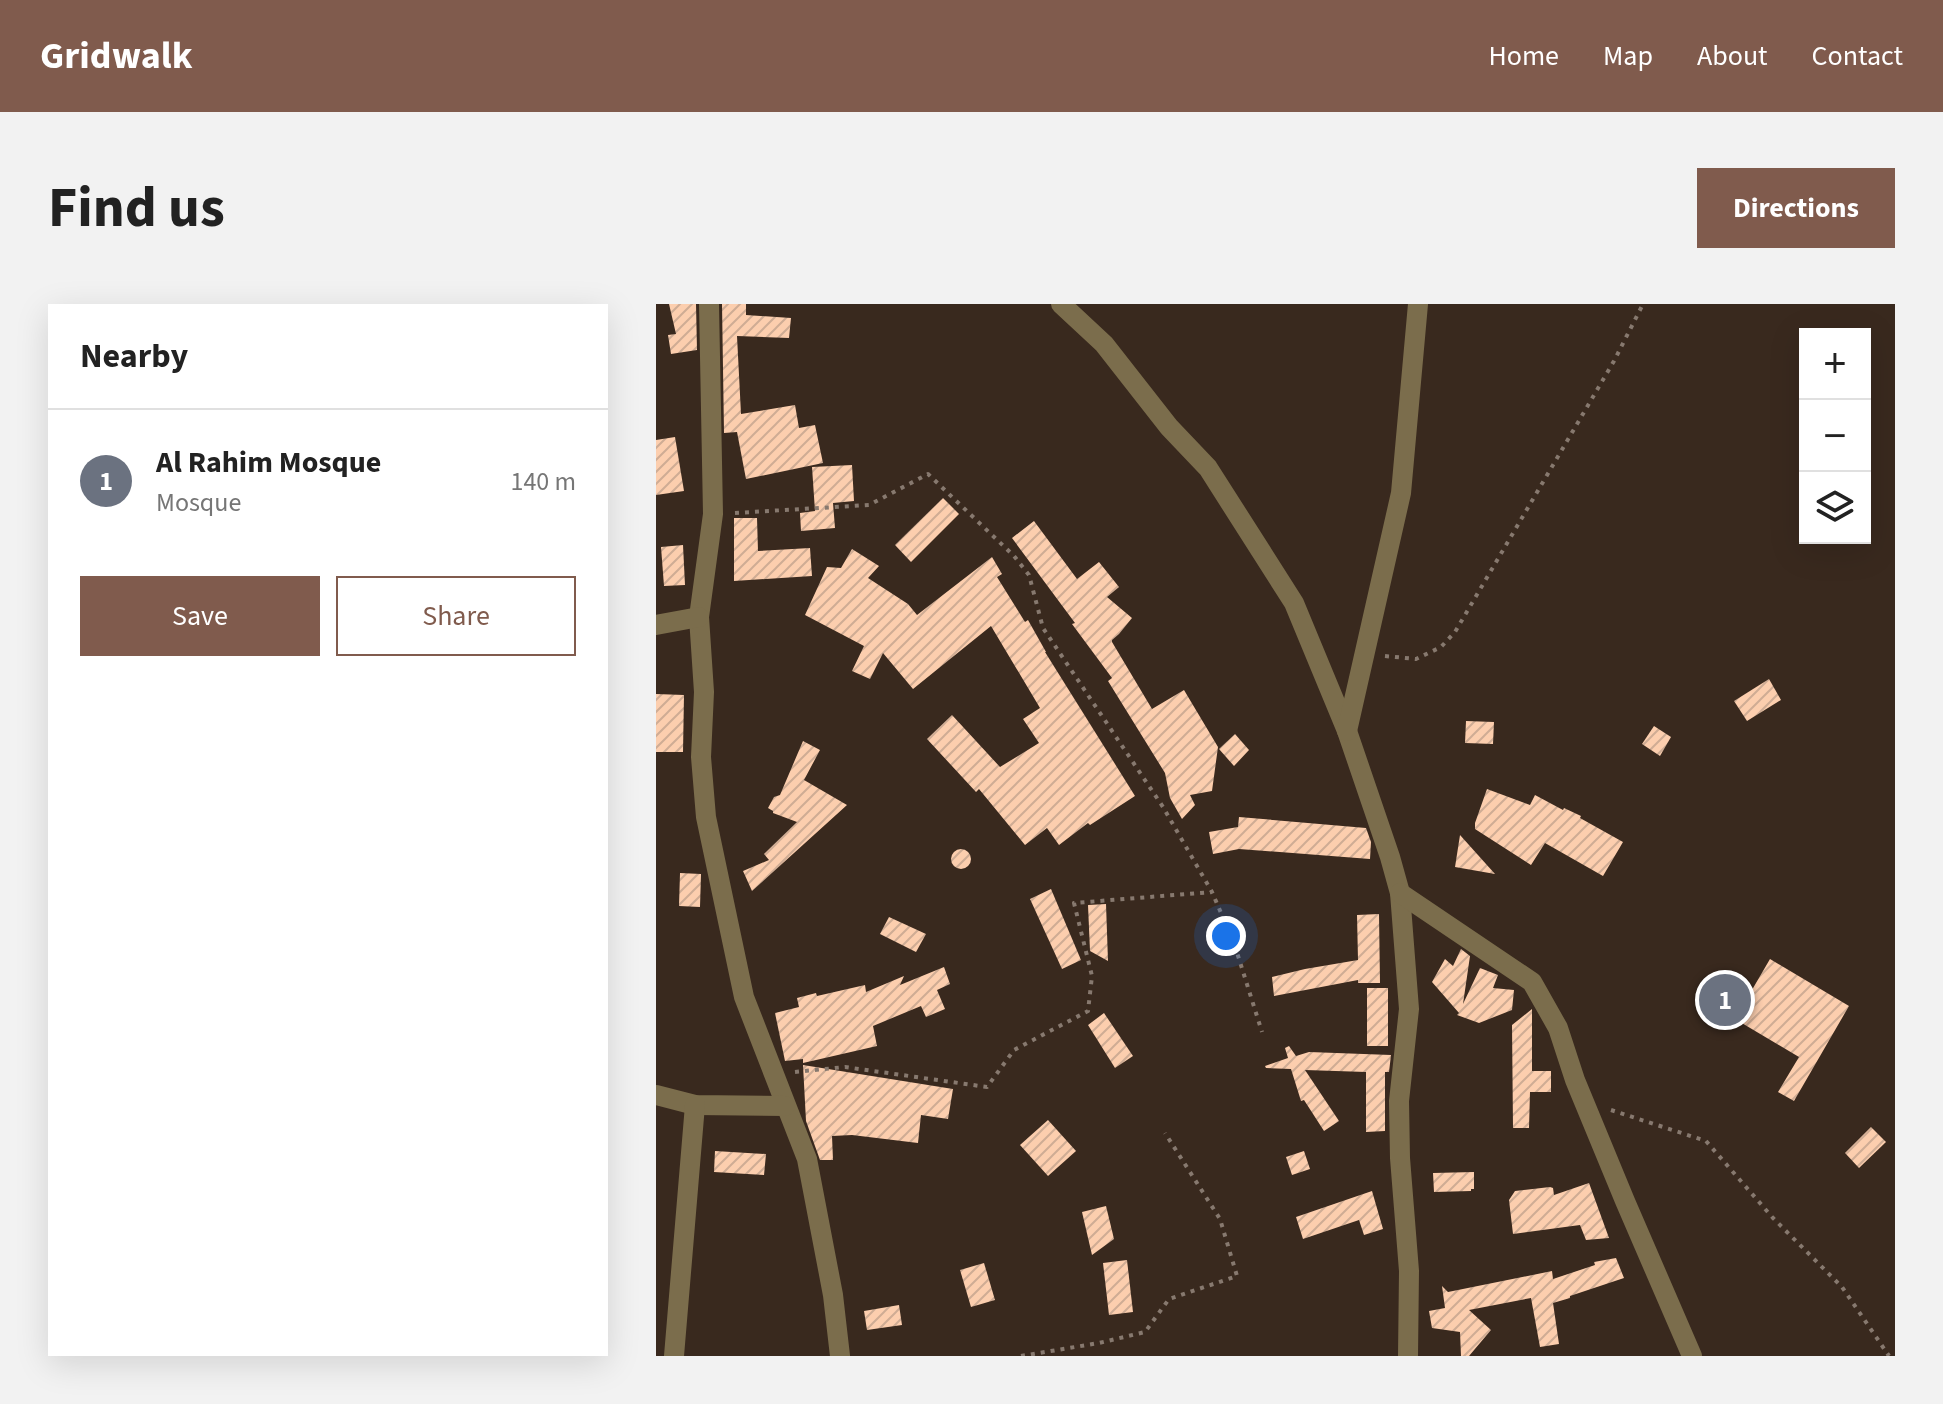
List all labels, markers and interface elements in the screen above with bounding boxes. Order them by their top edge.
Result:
text: Gridwalk [40,29,192,83]
text: Home [1488,36,1559,76]
text: Map [1603,36,1653,76]
text: About [1697,36,1768,76]
text: Contact [1812,36,1903,76]
button: Directions [1697,168,1895,248]
text: Find us [48,169,225,248]
map controls [1799,328,1871,544]
button: + [1799,328,1871,400]
text: Nearby [80,332,188,381]
button: − [1799,400,1871,472]
text: Al Rahim Mosque [156,441,381,484]
text: 1 [99,463,113,500]
text: 140 m [510,463,576,500]
button: layers [1799,472,1871,544]
text: Mosque [156,484,241,521]
button: Save [80,576,320,656]
button: Share [336,576,576,656]
your location [1206,916,1246,956]
pin: 1 [1699,970,1751,1030]

